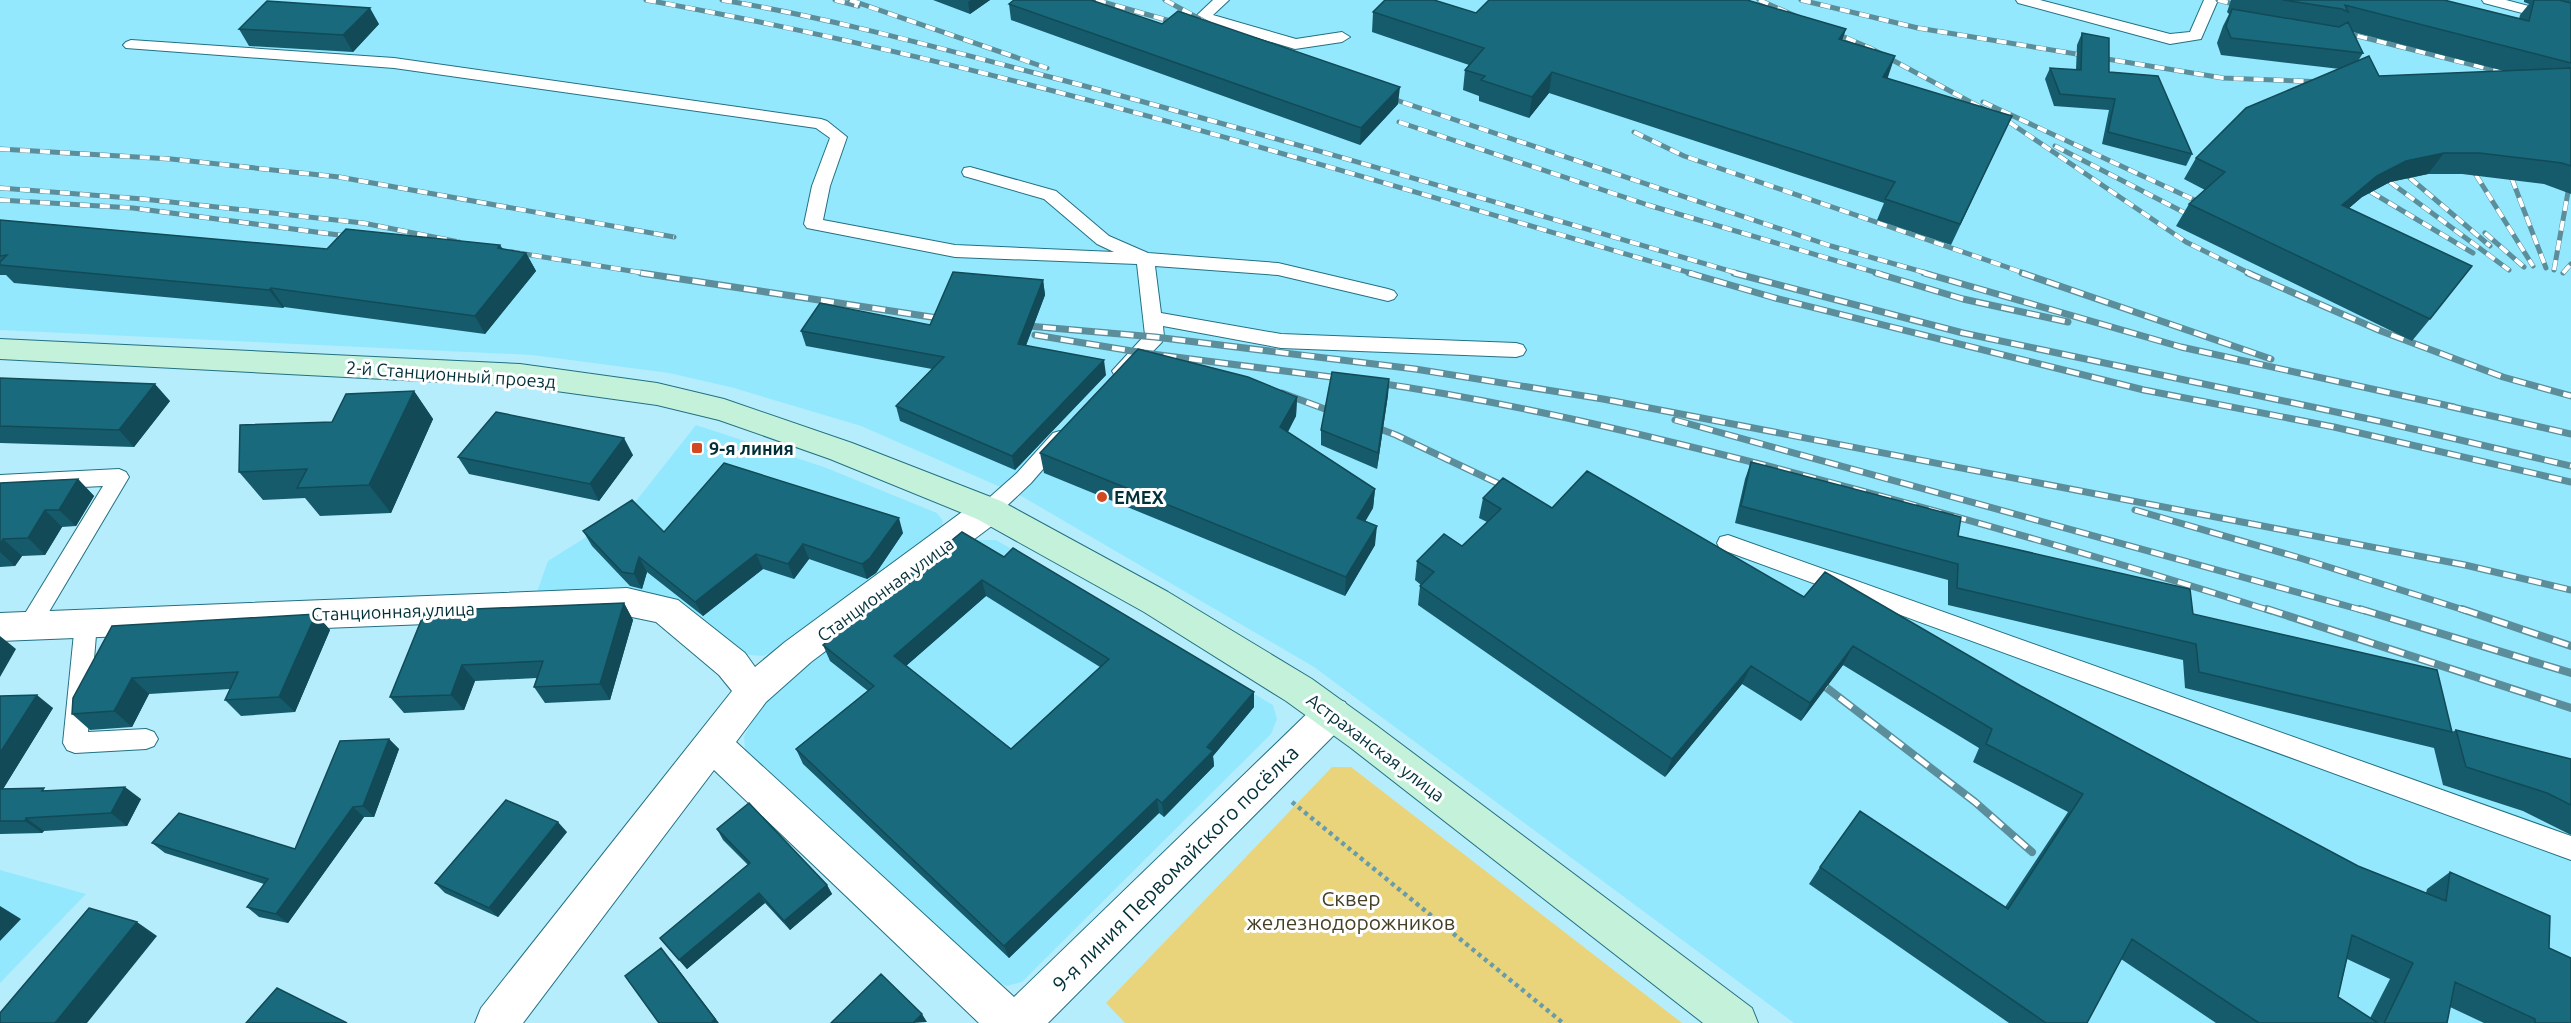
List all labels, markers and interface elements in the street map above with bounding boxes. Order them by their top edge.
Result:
street label: 2-й Станционный проезд [346,357,557,391]
place label: 9-я линия [709,438,794,458]
marker: 9-я линия [690,441,704,455]
place label: EMEX [1114,487,1164,507]
marker: EMEX [1095,490,1109,504]
street label: Станционная улица [813,533,957,645]
street label: Станционная улица [311,598,475,624]
street label: Астраханская улица [1303,689,1449,805]
street label: 9-я линия Первомайского посёлка [1047,740,1303,996]
park label: Сквер железнодорожников [1247,886,1455,934]

